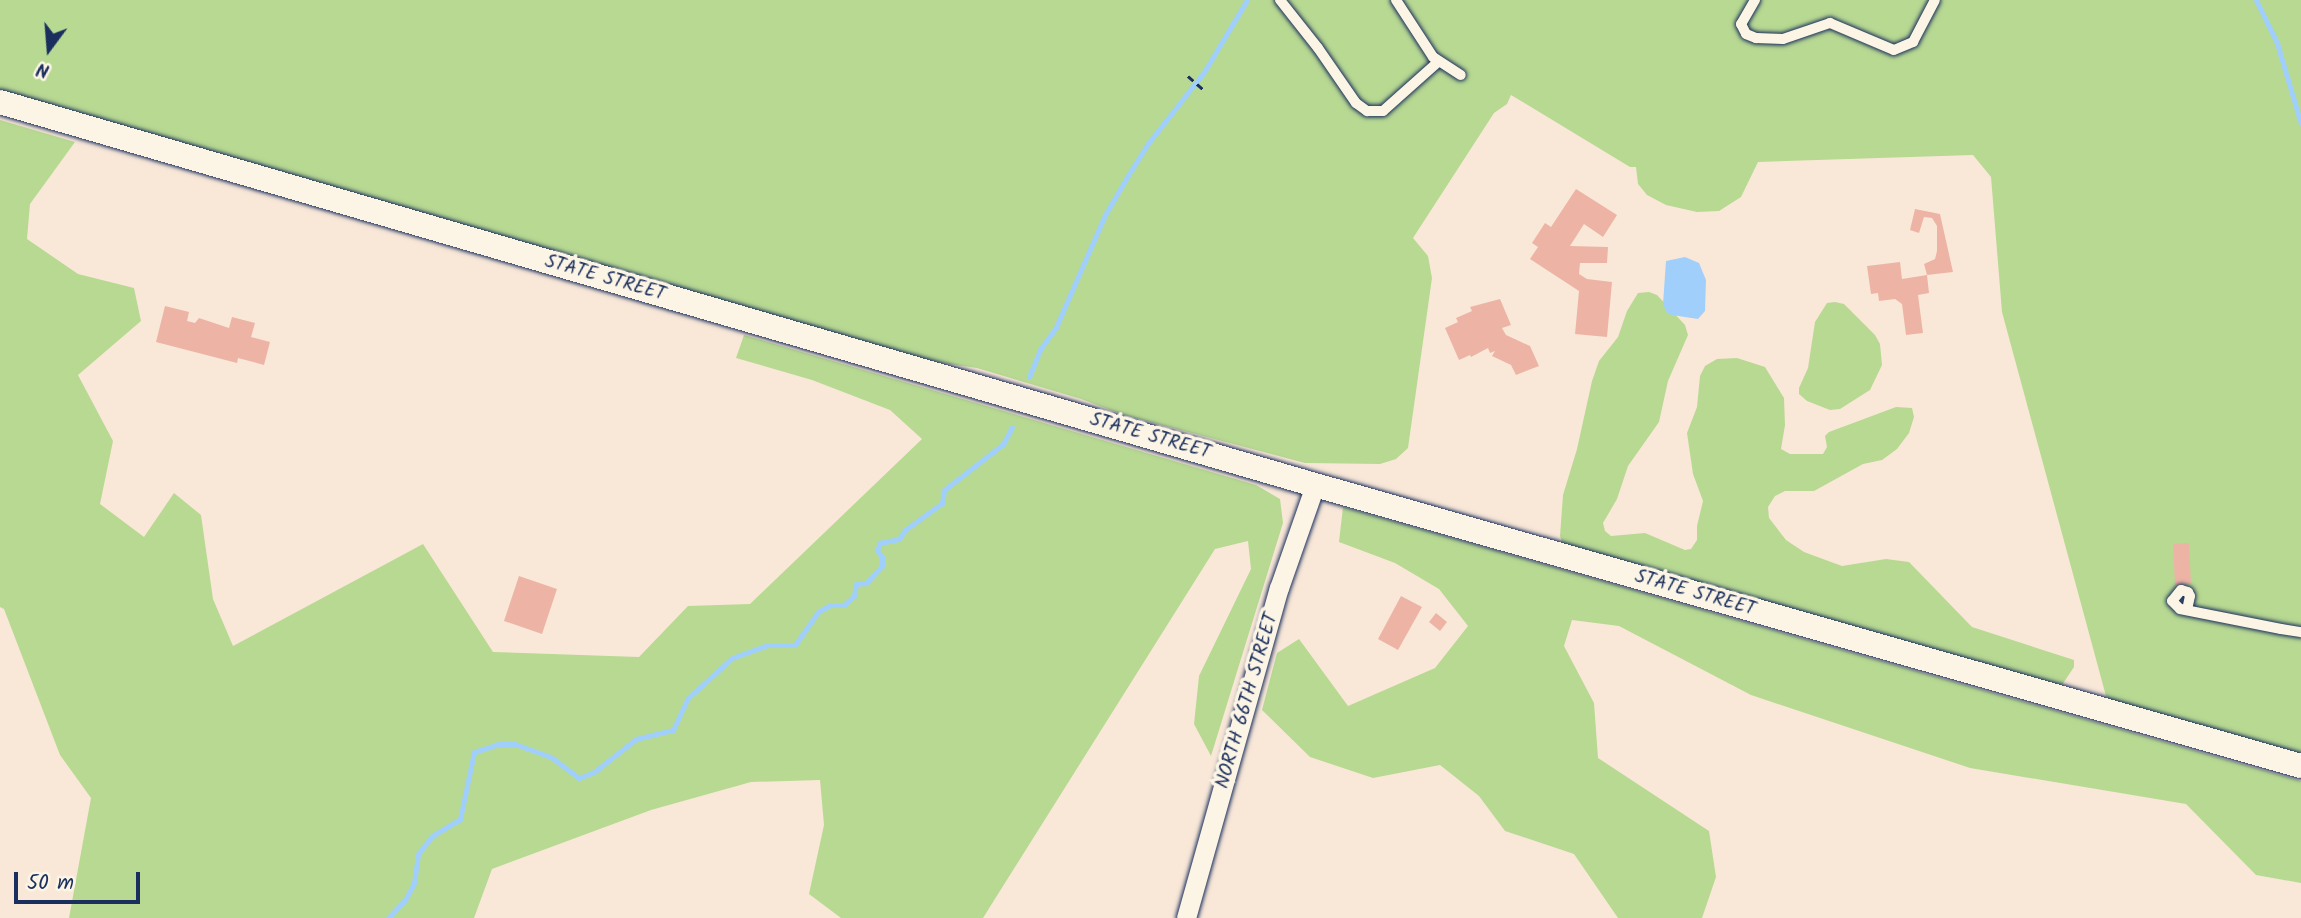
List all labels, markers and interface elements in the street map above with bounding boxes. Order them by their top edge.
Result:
north arrow [14,14,84,84]
text: N [33,53,53,85]
street label: STATE STREET [542,251,668,307]
street label: STATE STREET [1087,409,1213,465]
street label: STATE STREET [1632,566,1758,622]
street label: NORTH 66TH STREET [1212,611,1284,791]
scale bar [18,858,144,902]
text: 50 m [27,867,74,900]

